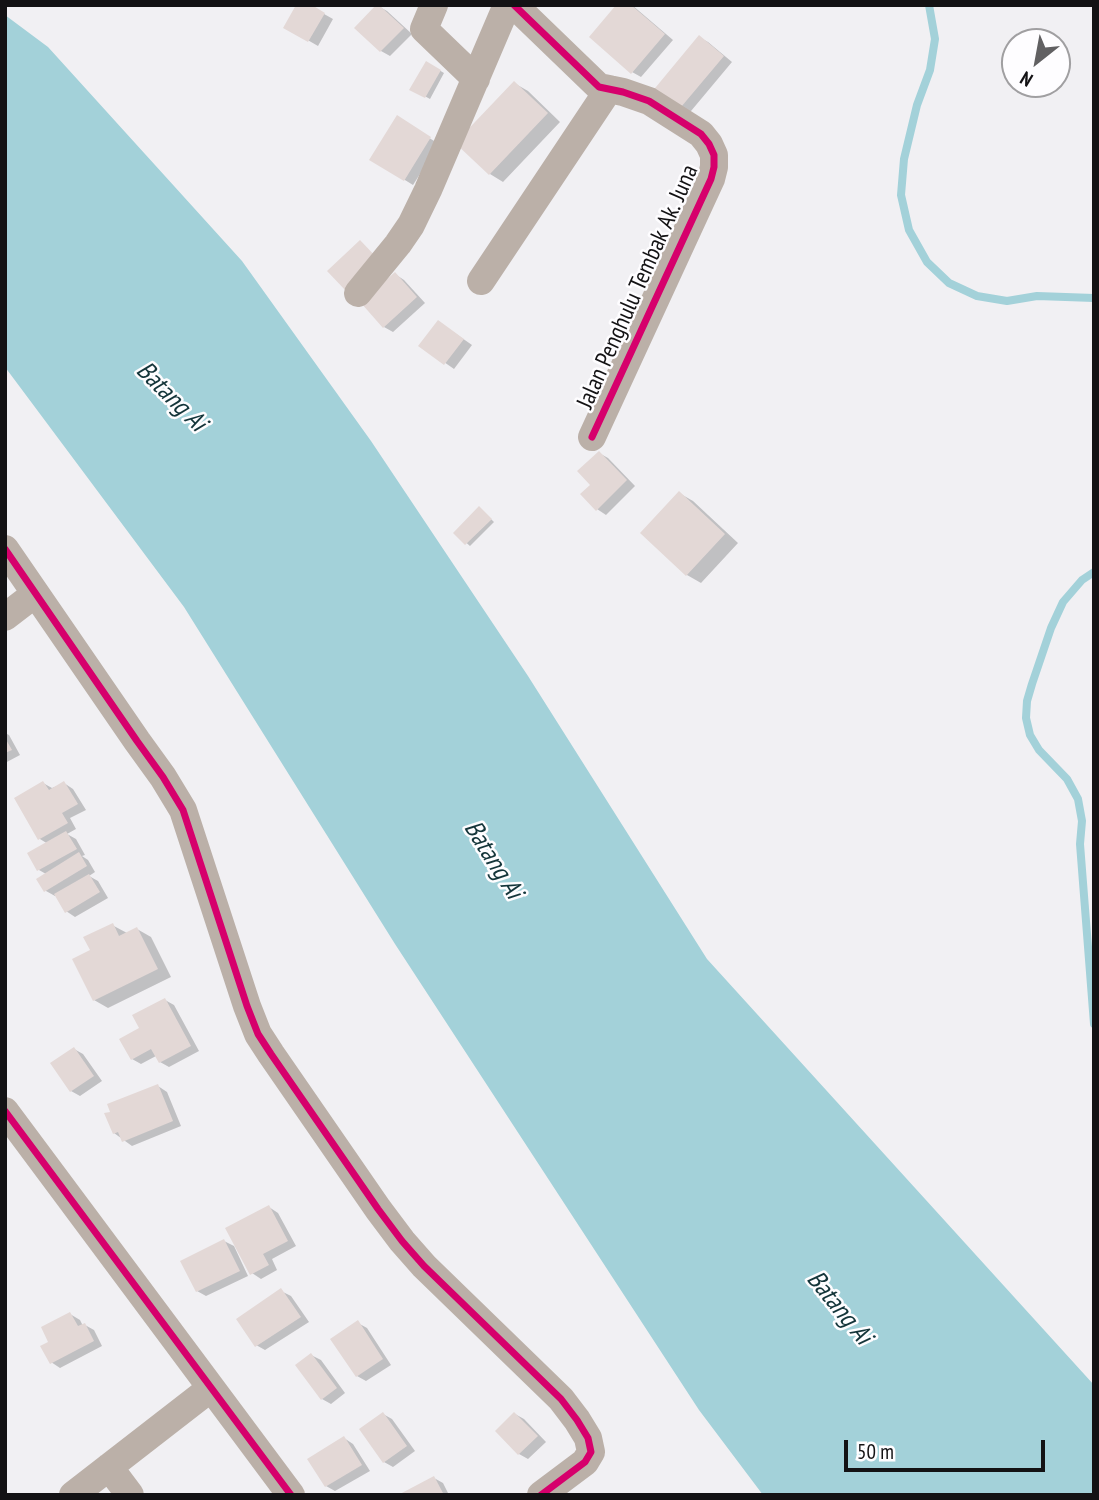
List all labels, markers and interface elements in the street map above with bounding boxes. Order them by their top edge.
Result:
north arrow [1001,28,1071,98]
text: N [1016,66,1037,92]
street label: Jalan Penghulu Tembak Ak. Juna [571,161,705,413]
water label: Batang Ai [129,355,213,439]
water label: Batang Ai [457,815,529,905]
water label: Batang Ai [800,1265,878,1351]
scale bar [847,1426,1048,1470]
text: 50 m [857,1438,894,1465]

